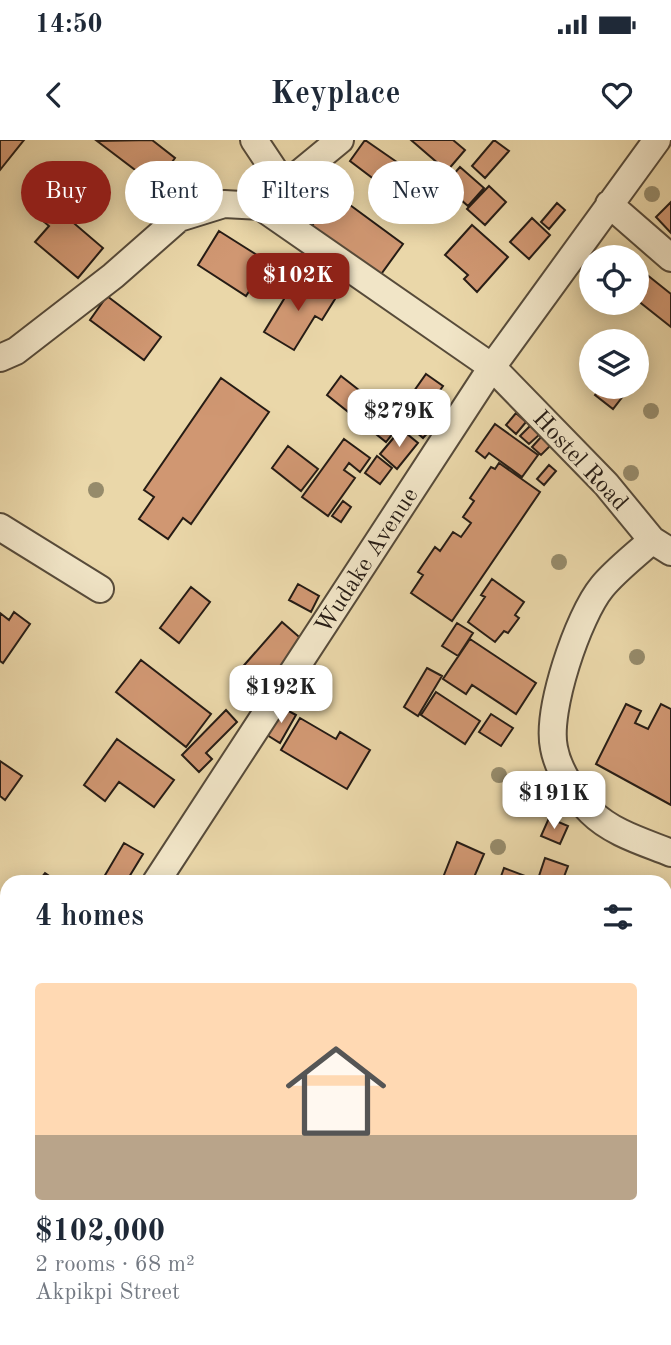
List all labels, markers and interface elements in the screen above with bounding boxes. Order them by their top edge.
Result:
text: 14:50 [35,12,103,38]
icon: back [35,76,73,114]
icon: heart [598,76,636,114]
text: Keyplace [270,79,401,111]
chip: Buy [21,161,111,224]
chip: Rent [125,161,223,224]
chip: Filters [237,161,354,224]
chip: New [368,161,464,224]
map controls [579,245,649,399]
button: locate [579,245,649,315]
pin: $102K [249,254,347,313]
text: $102K [262,264,334,287]
button: layers [579,329,649,399]
pin: $279K [350,390,448,449]
text: $279K [363,400,435,423]
street label: Hostel Road [527,407,632,516]
street label: Wudake Avenue [312,484,424,638]
pin: $192K [232,666,330,725]
text: $192K [245,676,317,699]
pin: $191K [505,772,603,831]
text: $191K [518,782,590,805]
icon: filters [599,898,637,936]
text: 4 homes [35,902,144,932]
icon: home [273,1028,399,1154]
text: $102,000 [35,1217,165,1247]
text: 2 rooms · 68 m² [35,1253,195,1276]
text: Akpikpi Street [35,1281,180,1304]

